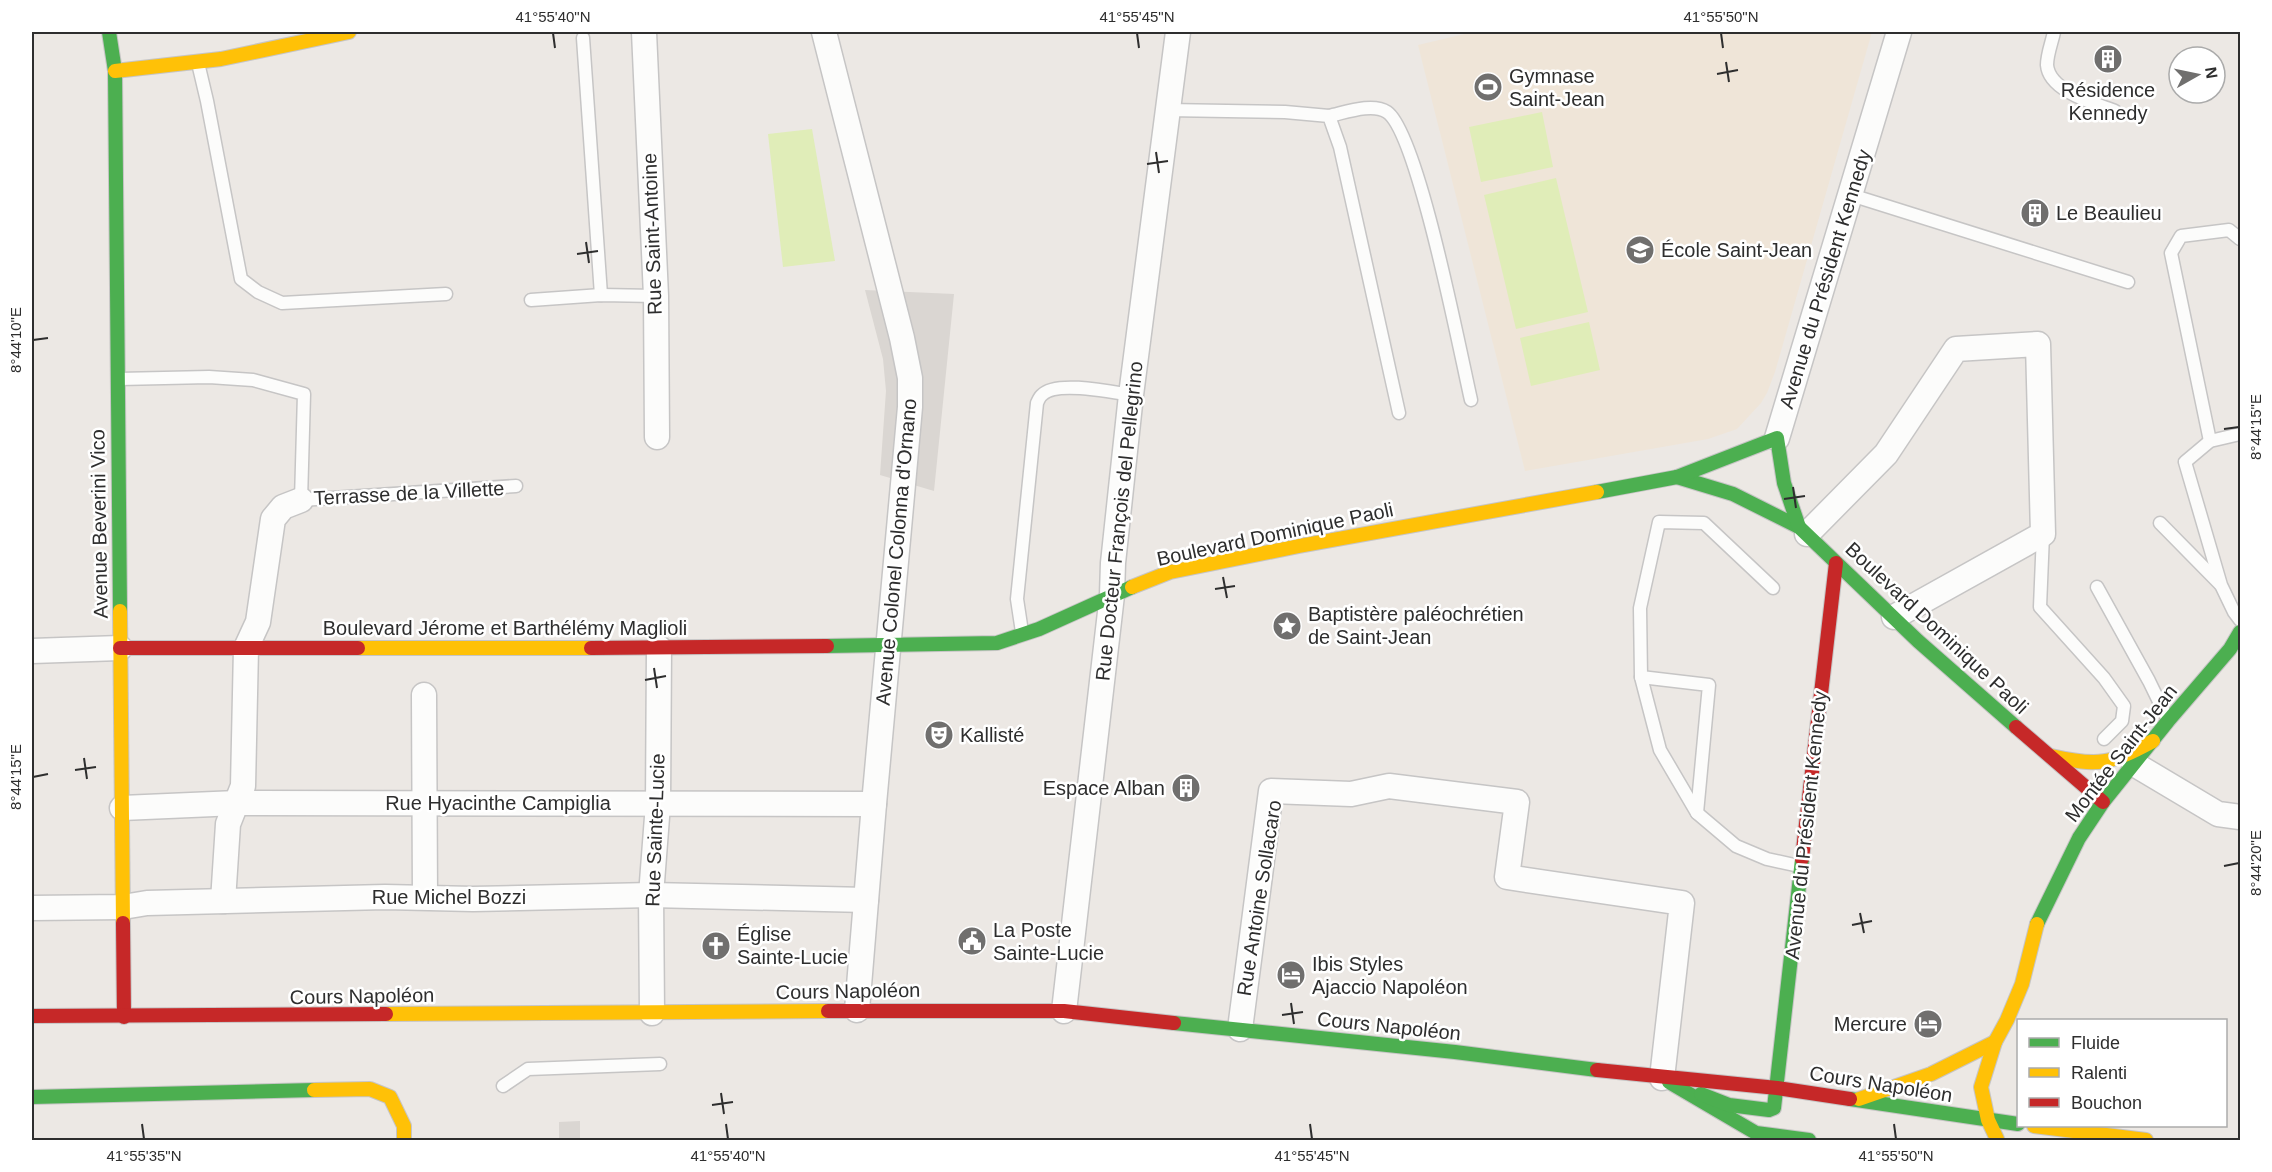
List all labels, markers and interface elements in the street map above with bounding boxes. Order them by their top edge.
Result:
text: 41°55'40"N [515,8,591,25]
text: 41°55'45"N [1099,8,1175,25]
text: 41°55'50"N [1683,8,1759,25]
building icon: Résidence Kennedy [2092,43,2124,75]
north arrow [2167,45,2227,105]
place label: Gymnase Saint-Jean [1509,65,1605,110]
text: N [2202,66,2221,80]
sports icon: Gymnase Saint-Jean [1472,71,1504,103]
place label: Résidence Kennedy [2061,79,2155,124]
street label: Avenue du Président Kennedy [1775,147,1875,411]
street label: Rue Saint-Antoine [638,153,666,315]
building icon: Le Beaulieu [2019,197,2051,229]
place label: Le Beaulieu [2056,202,2162,224]
school or university icon: École Saint-Jean [1624,234,1656,266]
place label: École Saint-Jean [1661,239,1812,261]
text: 8°44'10"E [7,307,24,373]
street label: Rue Docteur François del Pellegrino [1091,360,1147,682]
text: 8°44'15"E [2247,394,2264,460]
street label: Avenue Colonel Colonna d'Ornano [872,398,920,706]
street label: Avenue Beverini Vico [86,429,112,619]
street label: Terrasse de la Villette [313,477,505,509]
street label: Boulevard Dominique Paoli [1155,498,1395,570]
street label: Boulevard Dominique Paoli [1841,538,2033,718]
place label: Baptistère paléochrétien de Saint-Jean [1308,603,1524,648]
place icon: Baptistère paléochrétien de Saint-Jean [1271,610,1303,642]
street label: Boulevard Jérome et Barthélémy Maglioli [323,617,687,639]
street label: Montée Saint-Jean [2061,680,2181,826]
street label: Avenue du Président Kennedy [1781,690,1831,960]
theatre icon: Kallisté [923,719,955,751]
place label: Kallisté [960,724,1024,746]
text: 8°44'15"E [7,744,24,810]
street label: Rue Sainte-Lucie [641,753,669,907]
building icon: Espace Alban [1170,772,1202,804]
place label: Espace Alban [1043,777,1165,799]
street label: Rue Hyacinthe Campiglia [385,792,612,814]
street label: Rue Antoine Sollacaro [1233,799,1285,997]
text: 8°44'20"E [2247,830,2264,896]
street label: Rue Michel Bozzi [372,886,526,908]
place label: La Poste Sainte-Lucie [993,919,1104,964]
place label: Église Sainte-Lucie [737,923,848,968]
public building icon: La Poste Sainte-Lucie [956,925,988,957]
church icon: Église Sainte-Lucie [700,930,732,962]
place label: Ibis Styles Ajaccio Napoléon [1312,953,1468,998]
hotel icon: Ibis Styles Ajaccio Napoléon [1275,959,1307,991]
street label: Cours Napoléon [776,979,920,1003]
street label: Cours Napoléon [290,984,434,1008]
street label: Cours Napoléon [1316,1008,1462,1044]
hotel icon: Mercure [1912,1008,1944,1040]
place label: Mercure [1834,1013,1907,1035]
legend [2017,1019,2227,1127]
text: Fluide [2071,1033,2120,1053]
street label: Cours Napoléon [1808,1062,1954,1106]
text: Ralenti [2071,1063,2127,1083]
text: Bouchon [2071,1093,2142,1113]
text: 41°55'35"N [106,1147,182,1164]
text: 41°55'40"N [690,1147,766,1164]
text: 41°55'45"N [1274,1147,1350,1164]
text: 41°55'50"N [1858,1147,1934,1164]

